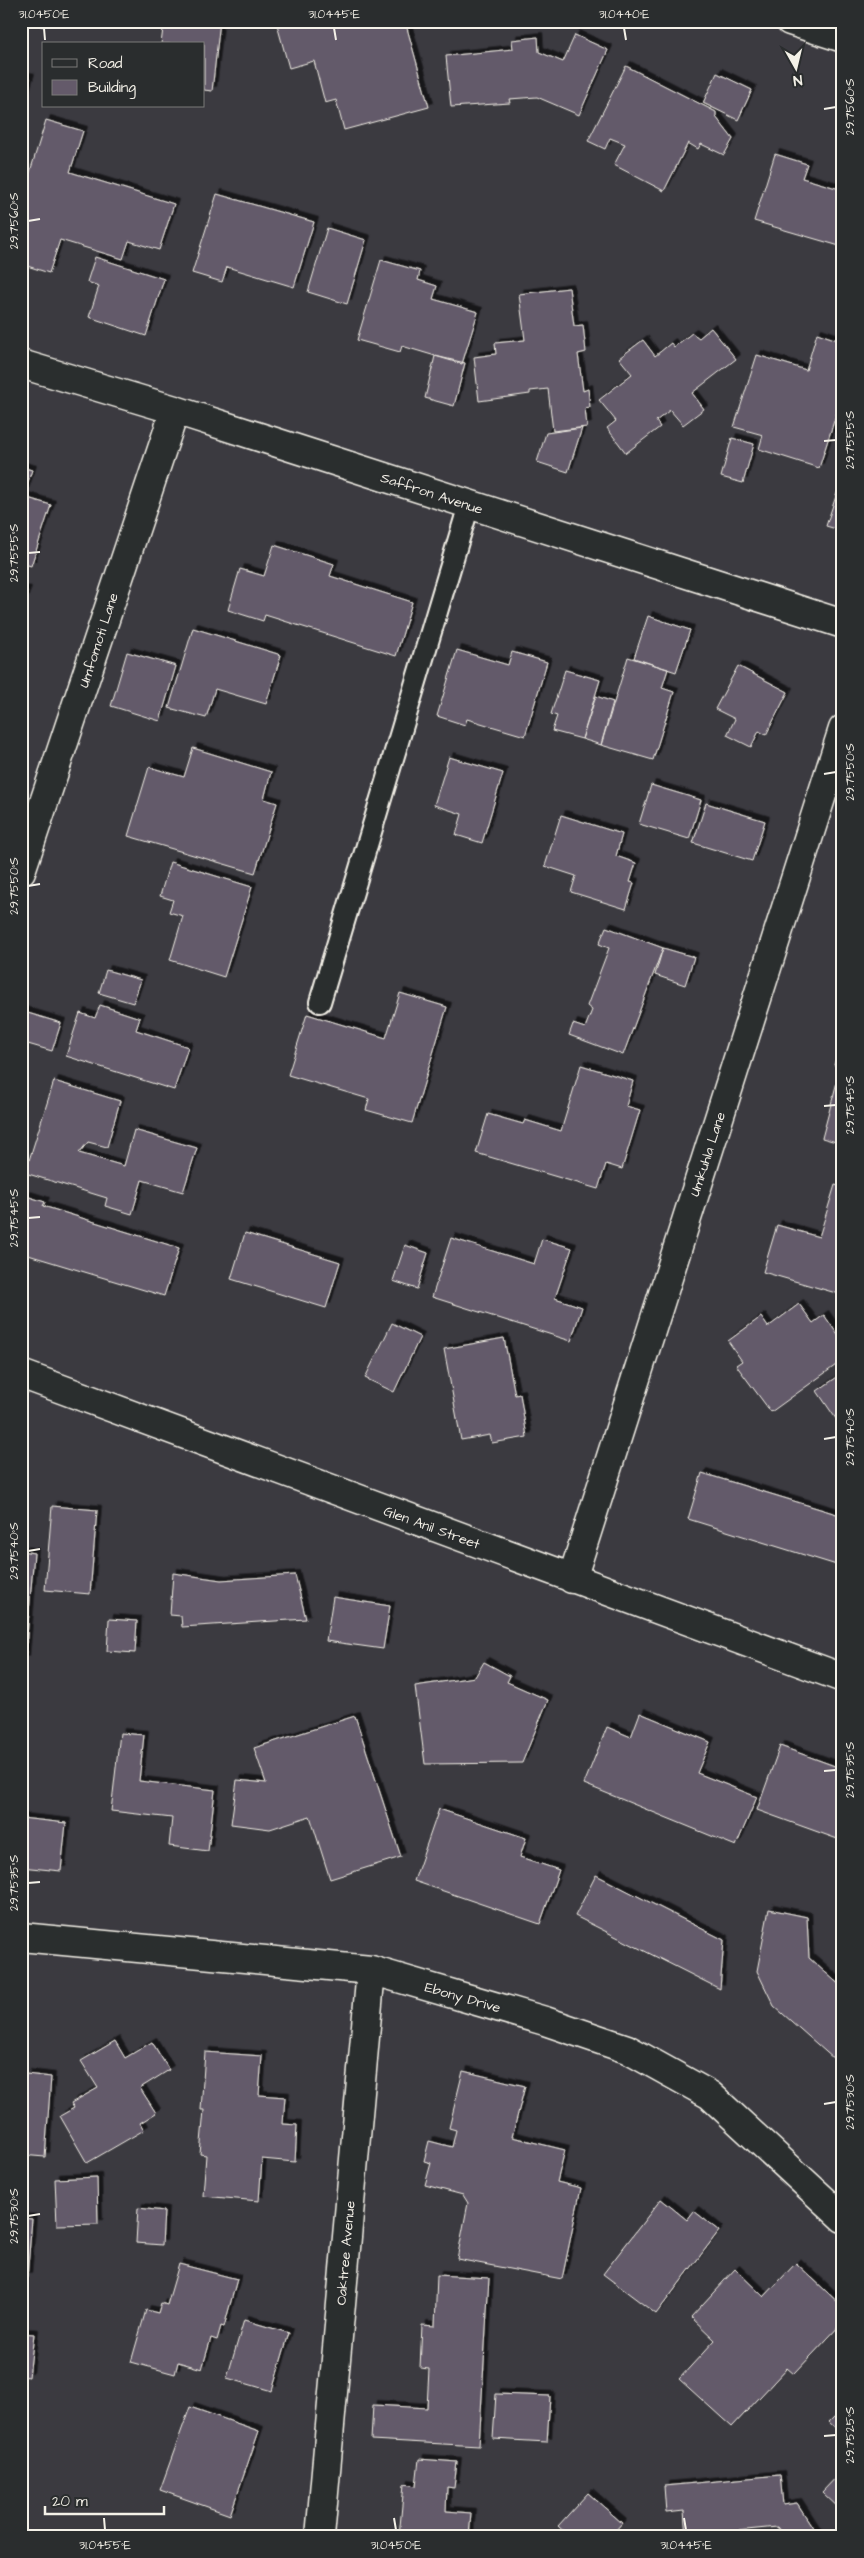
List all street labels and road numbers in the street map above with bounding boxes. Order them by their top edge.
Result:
street label: Saffron Avenue [378,468,486,520]
street label: Umfomoti Lane [74,590,124,690]
street label: Umkuhla Lane [685,1109,731,1199]
street label: Glen Anil Street [381,1501,483,1555]
street label: Ebony Drive [422,1978,503,2018]
street label: Oaktree Avenue [331,2200,361,2306]

